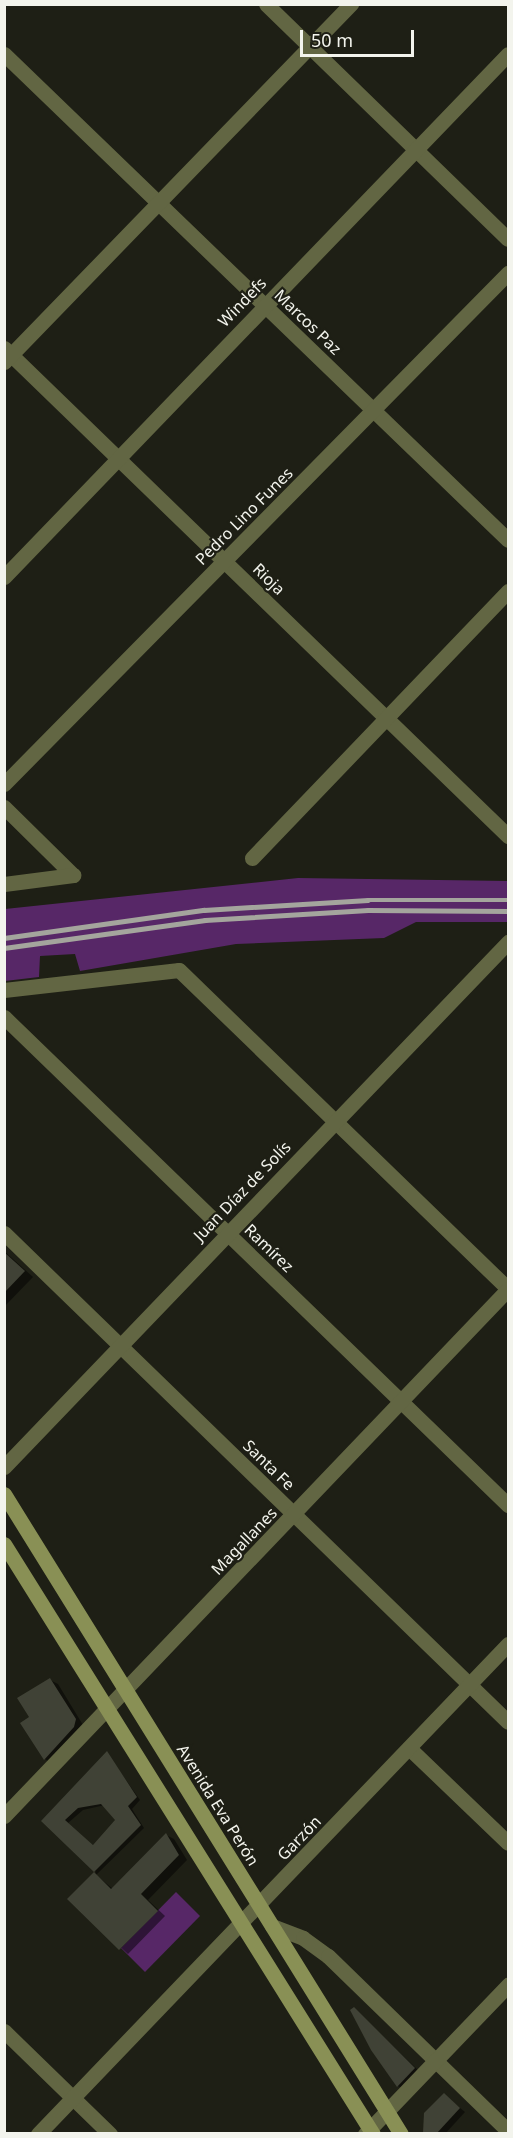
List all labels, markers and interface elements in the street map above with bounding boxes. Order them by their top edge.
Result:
scale bar [303,18,417,56]
text: 50 m [311,28,353,52]
street label: Windefs [214,273,270,331]
street label: Marcos Paz [271,286,345,358]
street label: Pedro Lino Funes [191,463,297,569]
street label: Rioja [249,559,289,599]
street label: Juan Díaz de Solís [190,1137,294,1245]
street label: Ramírez [241,1220,297,1276]
street label: Santa Fe [239,1436,299,1494]
street label: Magallanes [207,1503,281,1579]
street label: Avenida Eva Perón [173,1741,263,1869]
street label: Garzón [273,1812,325,1864]

